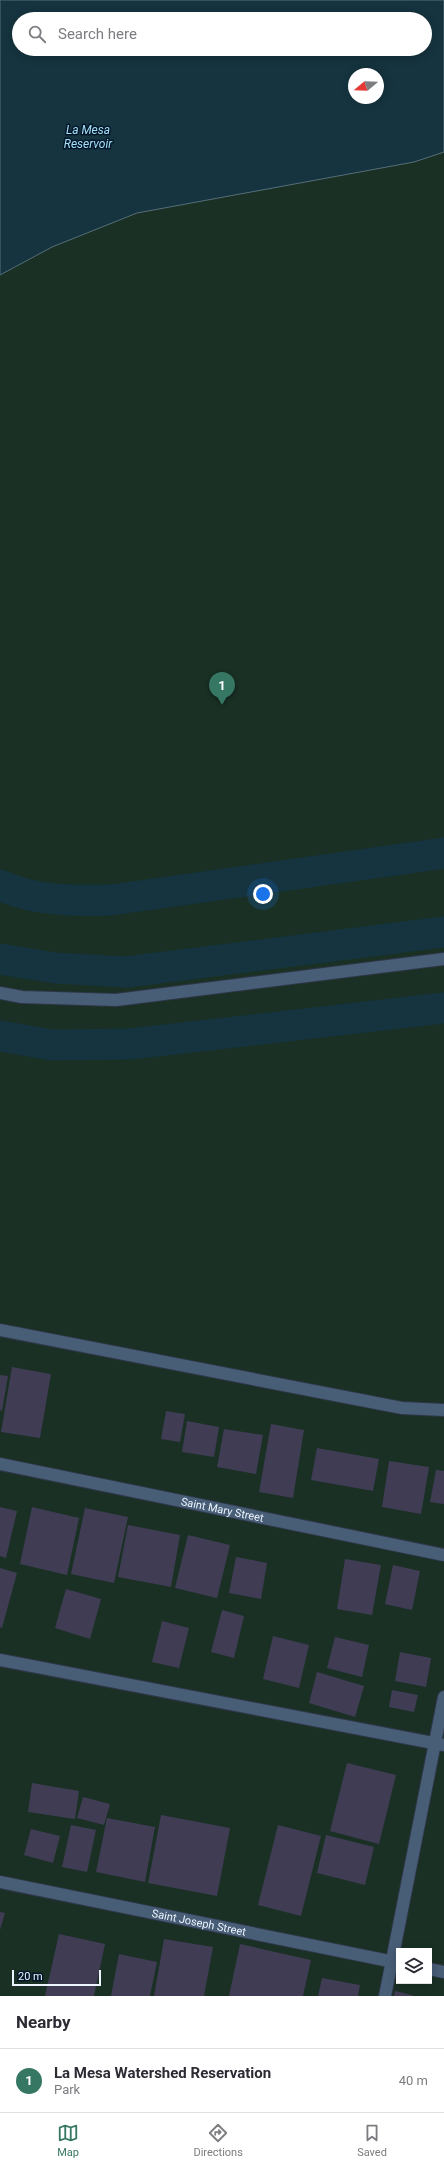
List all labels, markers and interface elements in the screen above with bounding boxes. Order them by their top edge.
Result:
search box [12,12,432,56]
icon: search [26,23,48,45]
text: Search here [58,25,137,43]
north arrow [348,68,384,104]
water label: La Mesa Reservoir [64,123,113,151]
pin: 1 [209,672,235,705]
your location [253,884,273,904]
street label: Saint Mary Street [180,1495,265,1524]
street label: Saint Joseph Street [151,1907,247,1938]
map controls [396,1948,432,1984]
button: layers [396,1948,432,1984]
scale bar [12,1968,101,1987]
text: 20 m [18,1970,43,1983]
text: Nearby [16,2012,71,2032]
text: La Mesa Watershed Reservation [54,2064,271,2082]
text: 1 [25,2073,33,2088]
text: 40 m [399,2073,428,2088]
text: Park [54,2082,80,2097]
tab: Map [57,2122,79,2159]
tab: Directions [193,2122,243,2159]
tab: Saved [357,2122,387,2159]

